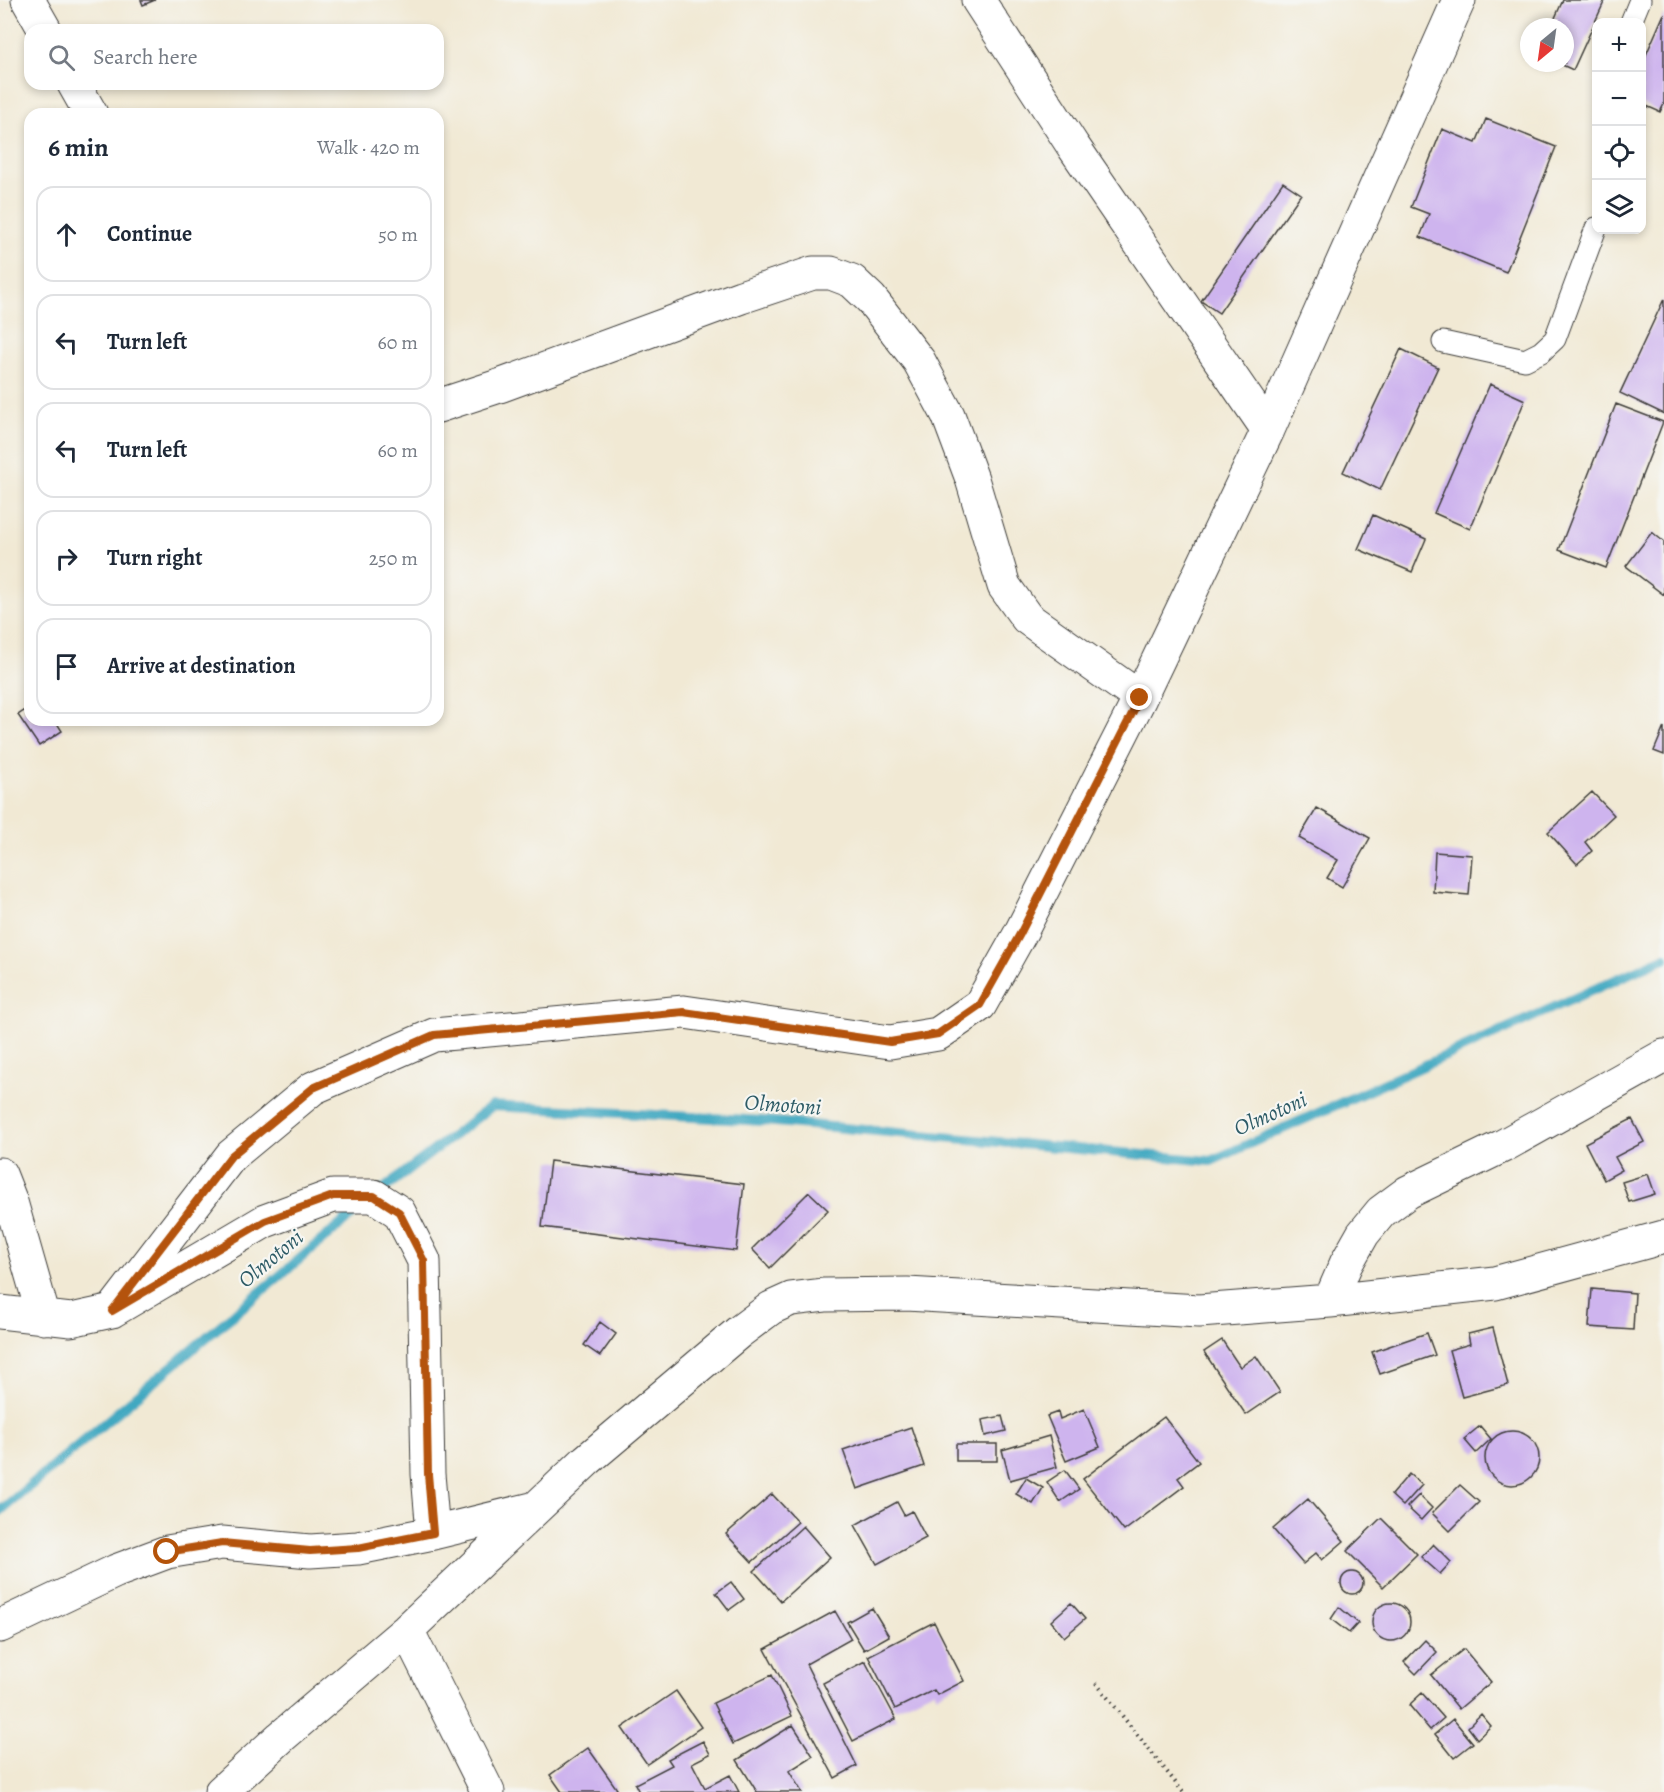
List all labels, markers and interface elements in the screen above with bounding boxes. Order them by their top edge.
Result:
north arrow [1520,18,1574,72]
map controls [1592,18,1646,234]
button: + [1592,18,1646,72]
search box [24,24,444,90]
icon: search [45,41,78,74]
text: Search here [93,42,198,72]
button: − [1592,72,1646,126]
button: locate [1592,126,1646,180]
text: 6 min [48,130,109,165]
text: Walk · 420 m [317,134,420,161]
button: layers [1592,180,1646,234]
icon: ahead [50,218,83,251]
text: Continue [107,219,192,249]
text: 50 m [378,221,418,248]
icon: left [50,326,83,359]
text: Turn left [107,327,187,357]
text: 60 m [378,329,418,356]
icon: left [50,434,83,467]
text: Turn left [107,435,187,465]
text: 60 m [378,437,418,464]
icon: right [50,542,83,575]
text: Turn right [107,543,203,573]
text: 250 m [369,545,418,572]
icon: arrive [50,650,83,683]
text: Arrive at destination [107,651,296,681]
route end [1126,684,1152,710]
water label: Olmotoni [1229,1084,1312,1143]
water label: Olmotoni [743,1087,823,1123]
water label: Olmotoni [232,1222,310,1295]
route start [153,1538,179,1564]

